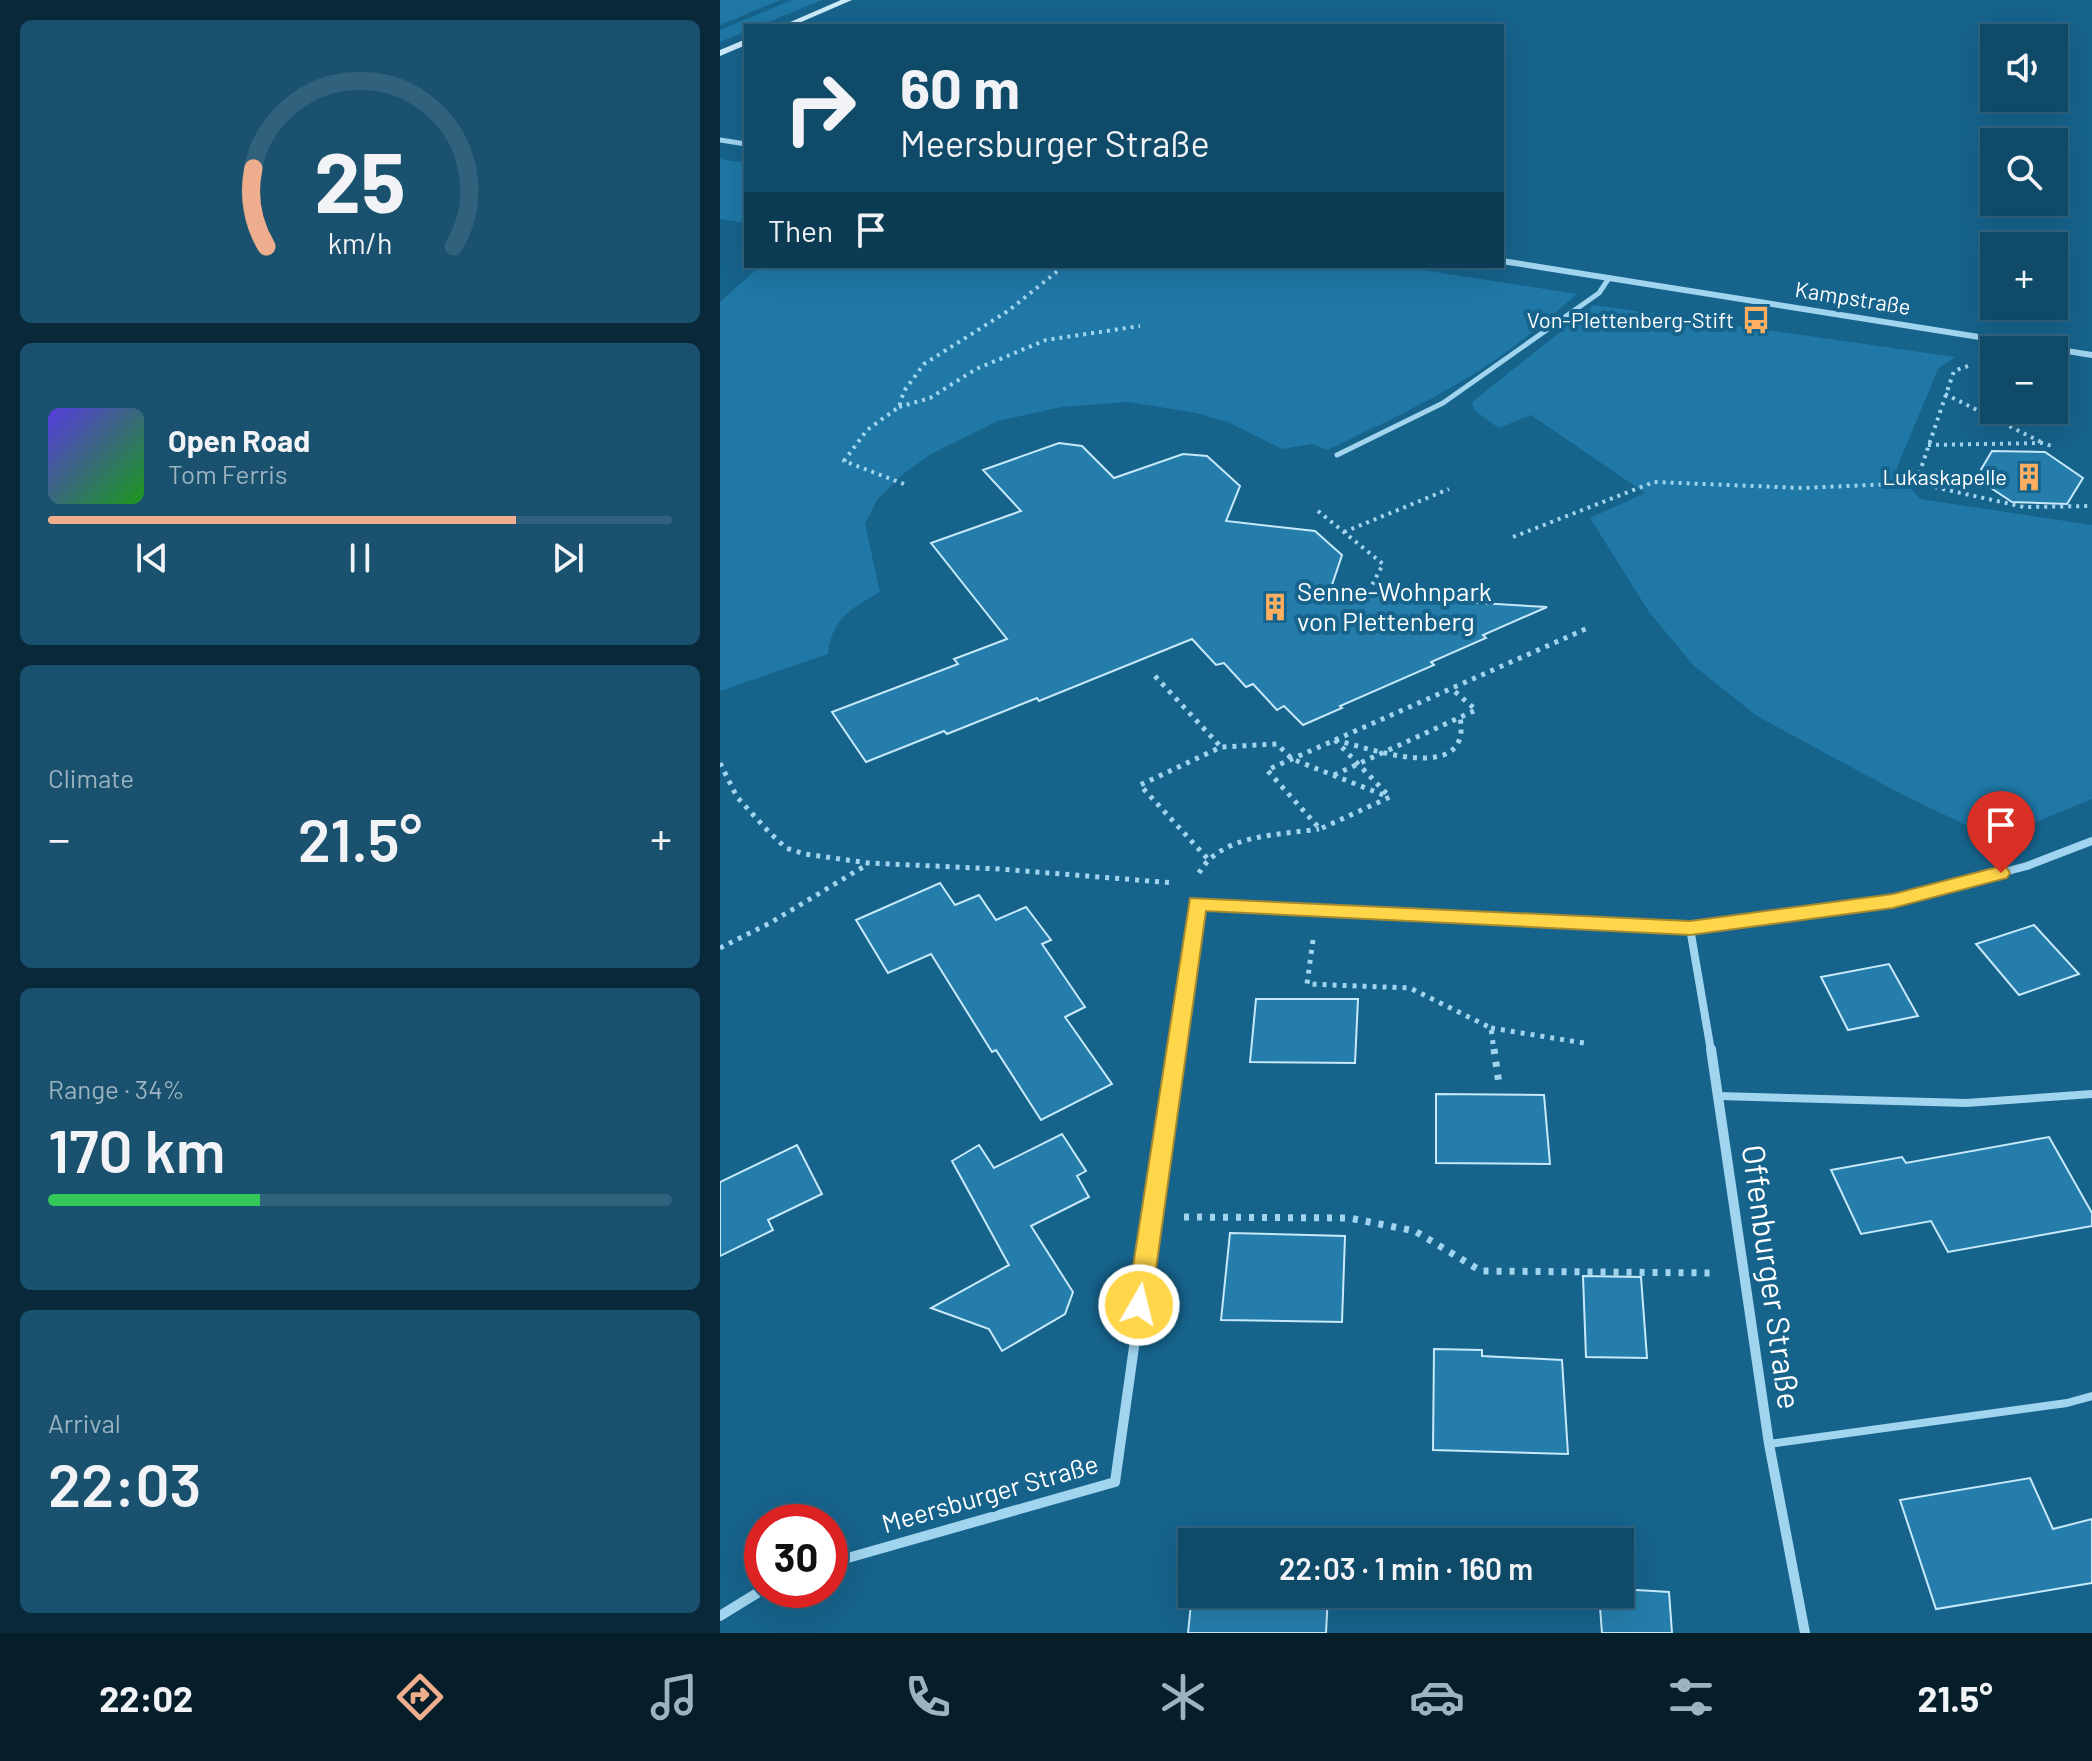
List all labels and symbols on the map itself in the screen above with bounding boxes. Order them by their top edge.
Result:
street label: Kampstraße [1793,275,1913,319]
bus stop icon: Von-Plettenberg-Stift [1741,305,1771,335]
place label: Von-Plettenberg-Stift [1527,306,1734,332]
building icon: Lukaskapelle [2014,462,2044,492]
place label: Lukaskapelle [1882,463,2007,489]
place label: Senne-Wohnpark von Plettenberg [1297,575,1492,636]
building icon: Senne-Wohnpark von Plettenberg [1260,592,1290,622]
pin [1967,791,2035,873]
street label: Offenburger Straße [1736,1142,1810,1411]
position arrow [1097,1263,1181,1347]
street label: Meersburger Straße [878,1447,1101,1538]
speed limit sign: 30 [744,1504,848,1608]

